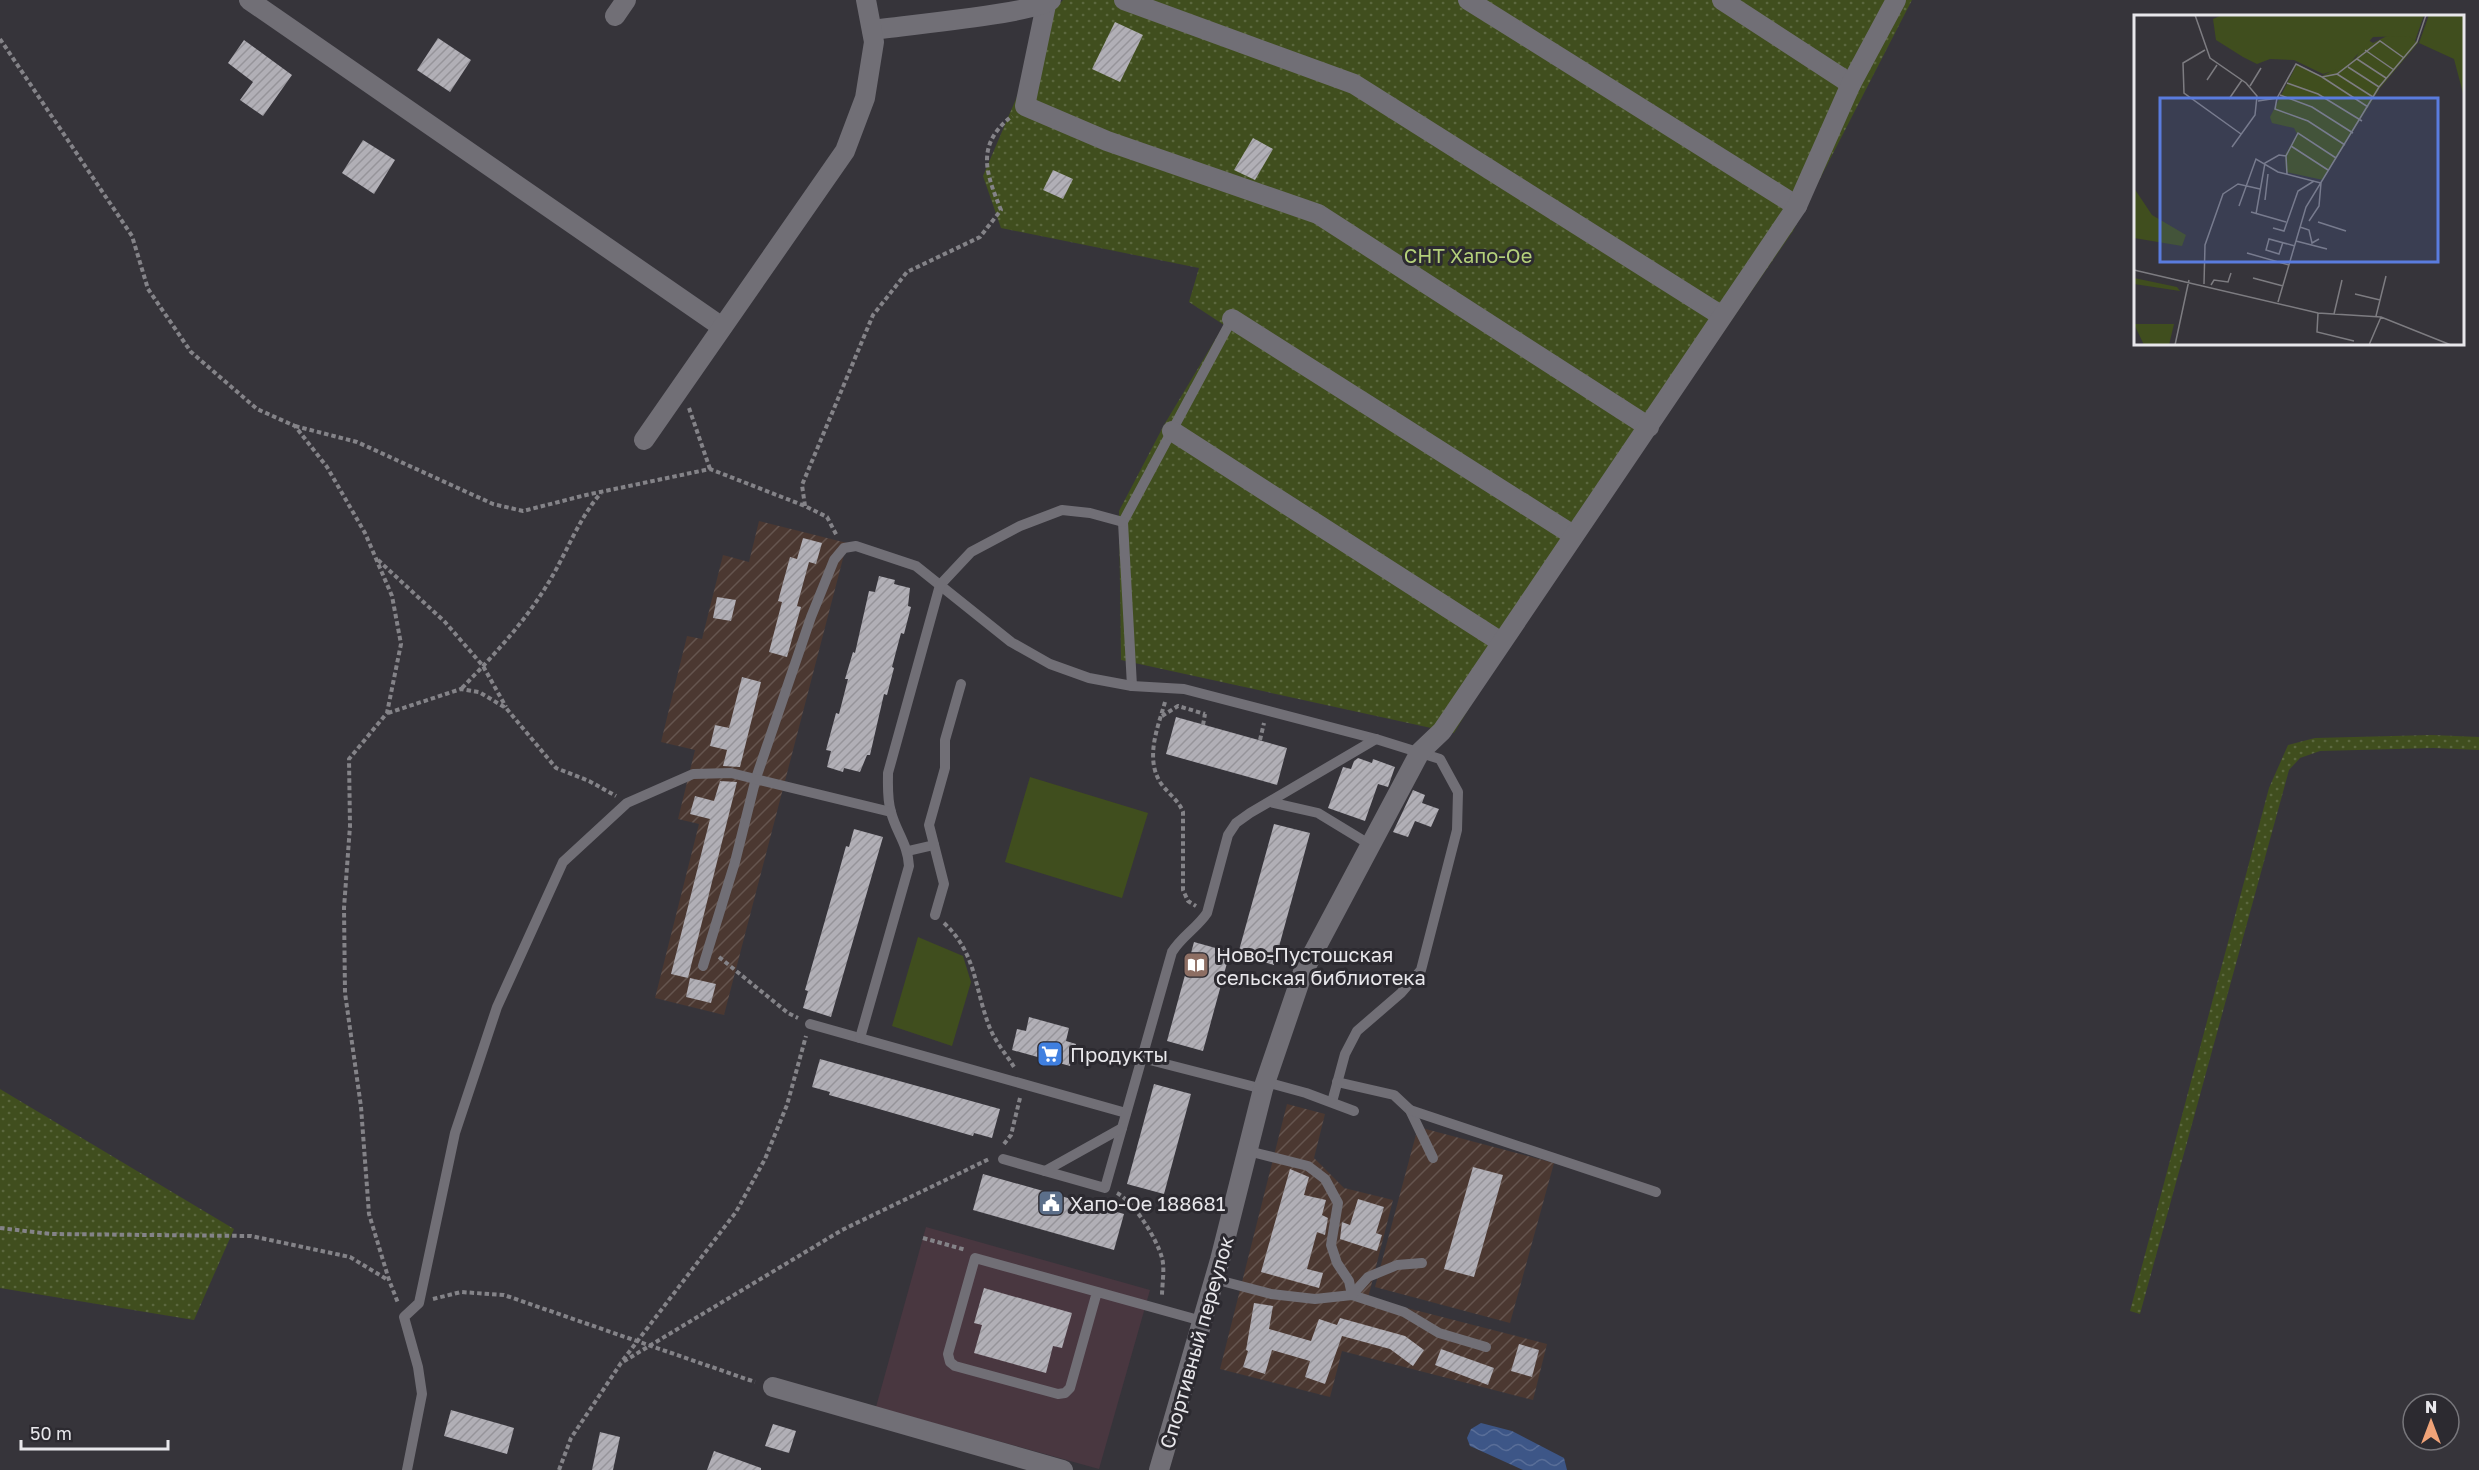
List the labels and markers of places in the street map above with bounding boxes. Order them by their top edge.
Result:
place label: Ново-Пустошская сельская библиотека [1216,942,1426,989]
library icon: Ново-Пустошская сельская библиотека [1181,950,1211,980]
supermarket icon: Продукты [1035,1039,1065,1069]
place label: Продукты [1070,1042,1168,1066]
public building icon: Хапо-Ое 188681 [1036,1188,1066,1218]
place label: Хапо-Ое 188681 [1070,1191,1226,1215]

